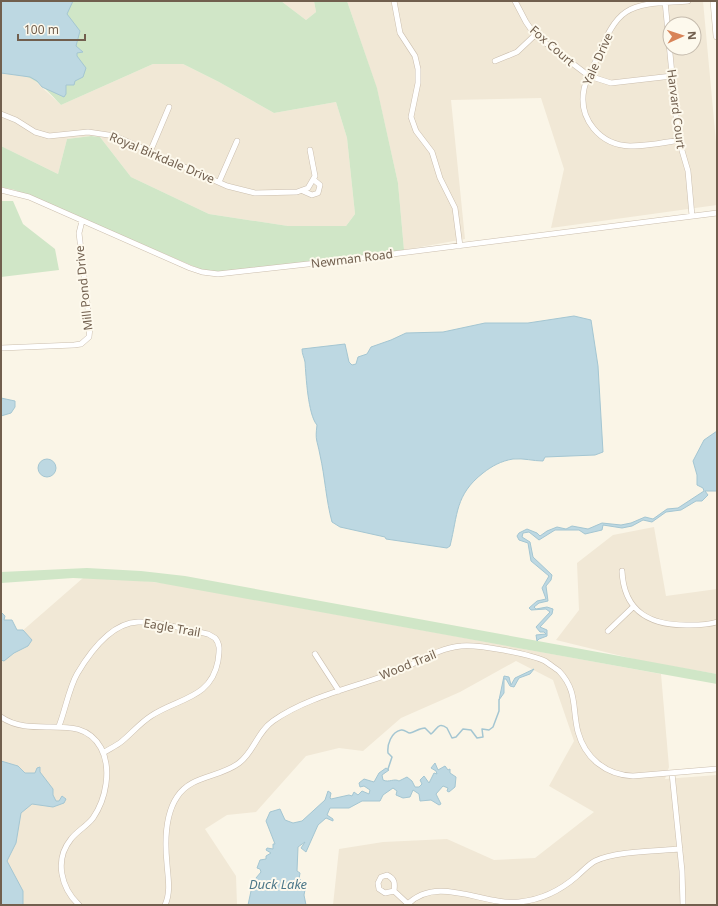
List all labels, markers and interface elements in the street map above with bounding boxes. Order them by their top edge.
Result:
scale bar [18,16,85,42]
north arrow [662,16,702,56]
text: 100 m [24,21,59,38]
street label: Fox Court [526,21,579,70]
street label: Yale Drive [578,30,617,88]
text: N [685,31,700,40]
street label: Harvard Court [663,68,690,150]
street label: Royal Birkdale Drive [107,128,218,187]
street label: Mill Pond Drive [71,244,96,331]
street label: Newman Road [310,245,394,272]
street label: Eagle Trail [142,614,202,641]
street label: Wood Trail [377,645,439,684]
water label: Duck Lake [249,875,308,893]

